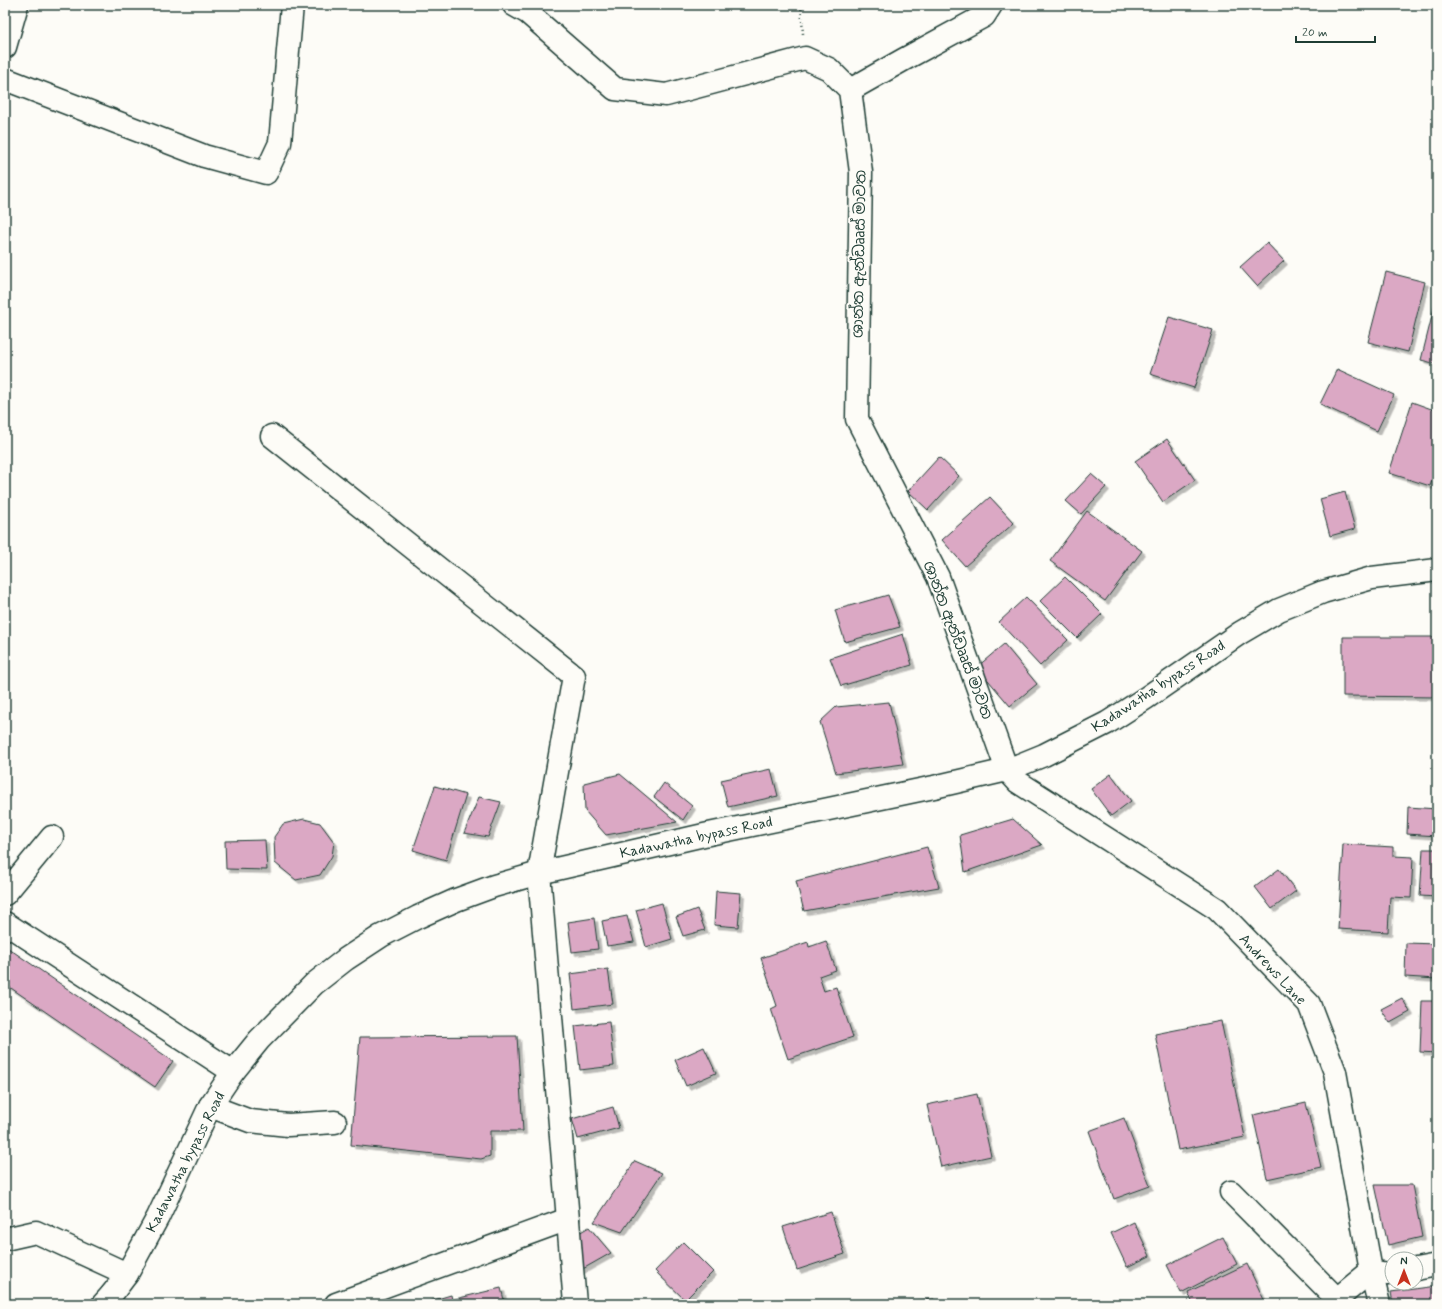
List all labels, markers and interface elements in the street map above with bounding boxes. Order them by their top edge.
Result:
scale bar [1296,18,1375,44]
text: 20 m [1302,25,1328,41]
street label: ශාන්ත ඇන්ඩෘෘස් මාවත [848,170,871,338]
street label: ශාන්ත ඇන්ඩෘෘස් මාවත [918,558,997,722]
street label: Kadawatha bypass Road [1088,636,1229,738]
street label: Kadawatha bypass Road [618,812,774,864]
street label: Andrews Lane [1234,930,1311,1010]
street label: Kadawatha bypass Road [142,1089,230,1236]
north arrow [1384,1251,1424,1291]
text: N [1400,1255,1408,1269]

